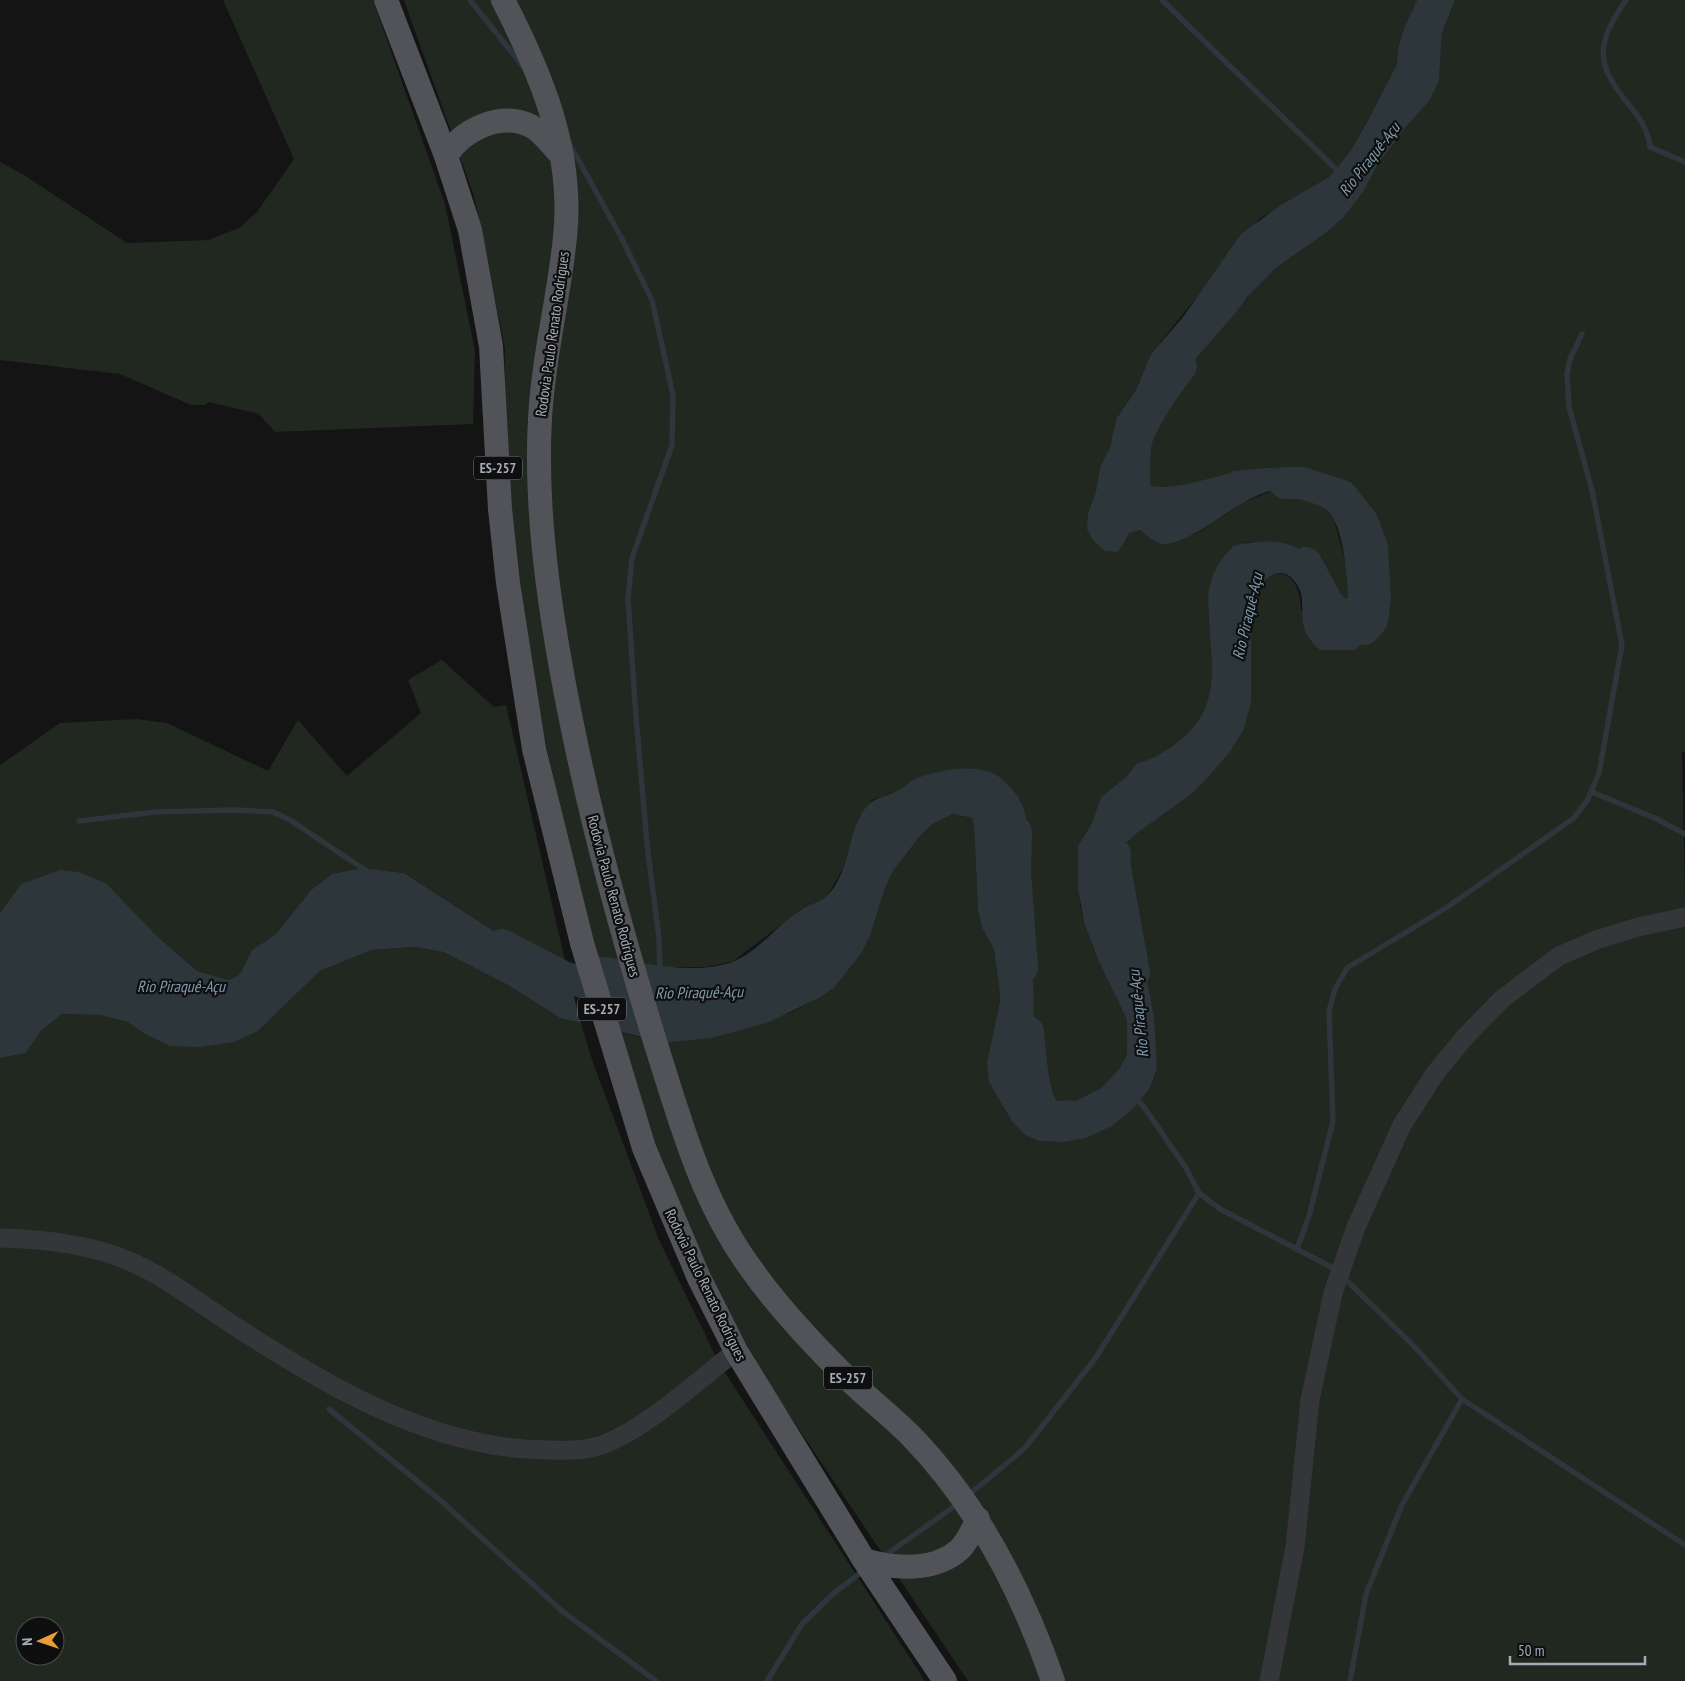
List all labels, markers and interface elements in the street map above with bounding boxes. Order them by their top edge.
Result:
water label: Rio Piraquê-Açu [1334,117,1405,200]
street label: Rodovia Paulo Renato Rodrigues [531,250,573,418]
road number: ES-257 [474,456,522,479]
water label: Rio Piraquê-Açu [1227,570,1267,661]
street label: Rodovia Paulo Renato Rodrigues [583,813,645,979]
water label: Rio Piraquê-Açu [1123,968,1153,1059]
water label: Rio Piraquê-Açu [137,976,226,996]
water label: Rio Piraquê-Açu [655,981,744,1003]
road number: ES-257 [578,998,626,1021]
street label: Rodovia Paulo Renato Rodrigues [661,1206,751,1364]
road number: ES-257 [824,1366,872,1390]
north arrow [15,1616,65,1666]
scale bar [1510,1634,1645,1666]
text: N [18,1637,36,1646]
text: 50 m [1518,1641,1544,1660]

